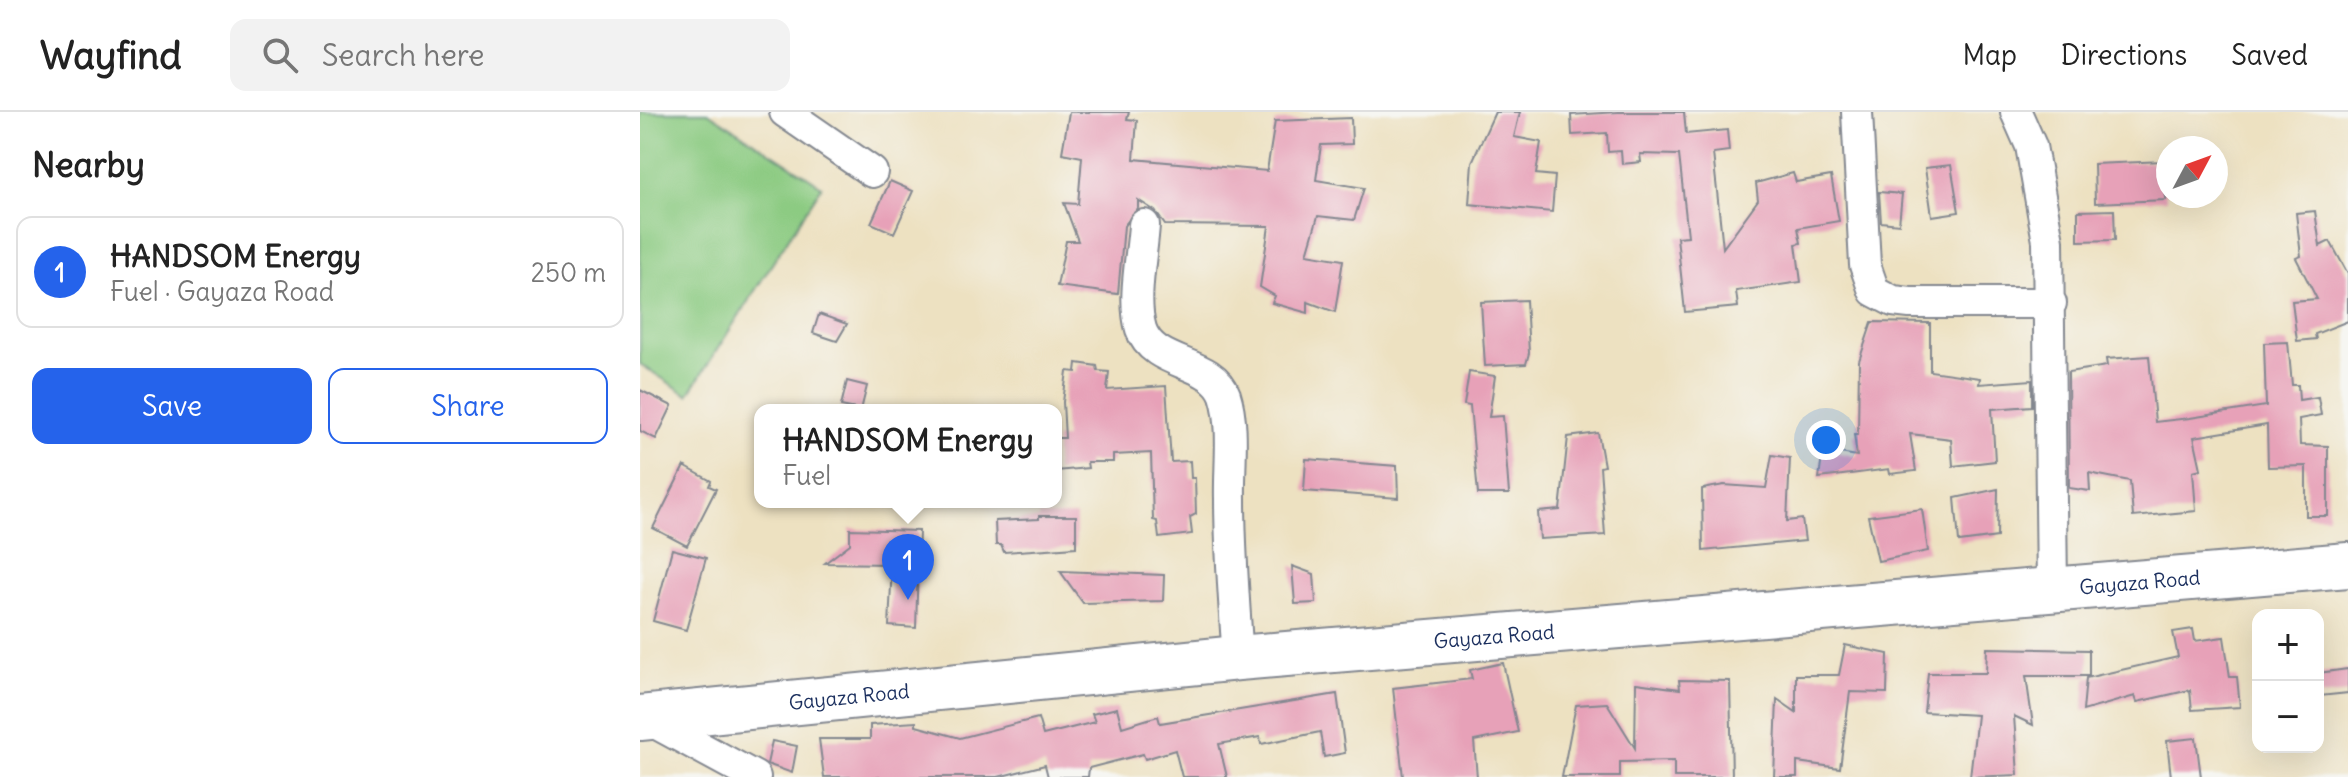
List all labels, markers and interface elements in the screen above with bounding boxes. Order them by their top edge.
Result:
search box [230,19,790,91]
text: Wayfind [40,32,182,79]
icon: search [258,33,302,77]
text: Search here [322,36,484,74]
text: Map [1962,37,2017,73]
text: Directions [2061,37,2187,73]
text: Saved [2231,37,2308,73]
north arrow [2156,136,2228,208]
text: Nearby [32,143,145,186]
text: HANDSOM Energy [110,237,361,275]
text: 1 [55,256,65,289]
text: 250 m [531,256,606,289]
text: Fuel · Gayaza Road [110,275,334,308]
button: Save [32,368,312,444]
button: Share [328,368,608,444]
popup [754,404,1062,508]
your location [1806,420,1846,460]
text: HANDSOM Energy [783,421,1033,459]
text: Fuel [783,459,831,492]
pin: 1 [882,534,934,600]
street label: Gayaza Road [2078,564,2201,599]
map controls [2252,609,2324,753]
button: + [2252,609,2324,681]
street label: Gayaza Road [1433,619,1556,654]
street label: Gayaza Road [787,678,911,715]
button: − [2252,681,2324,753]

